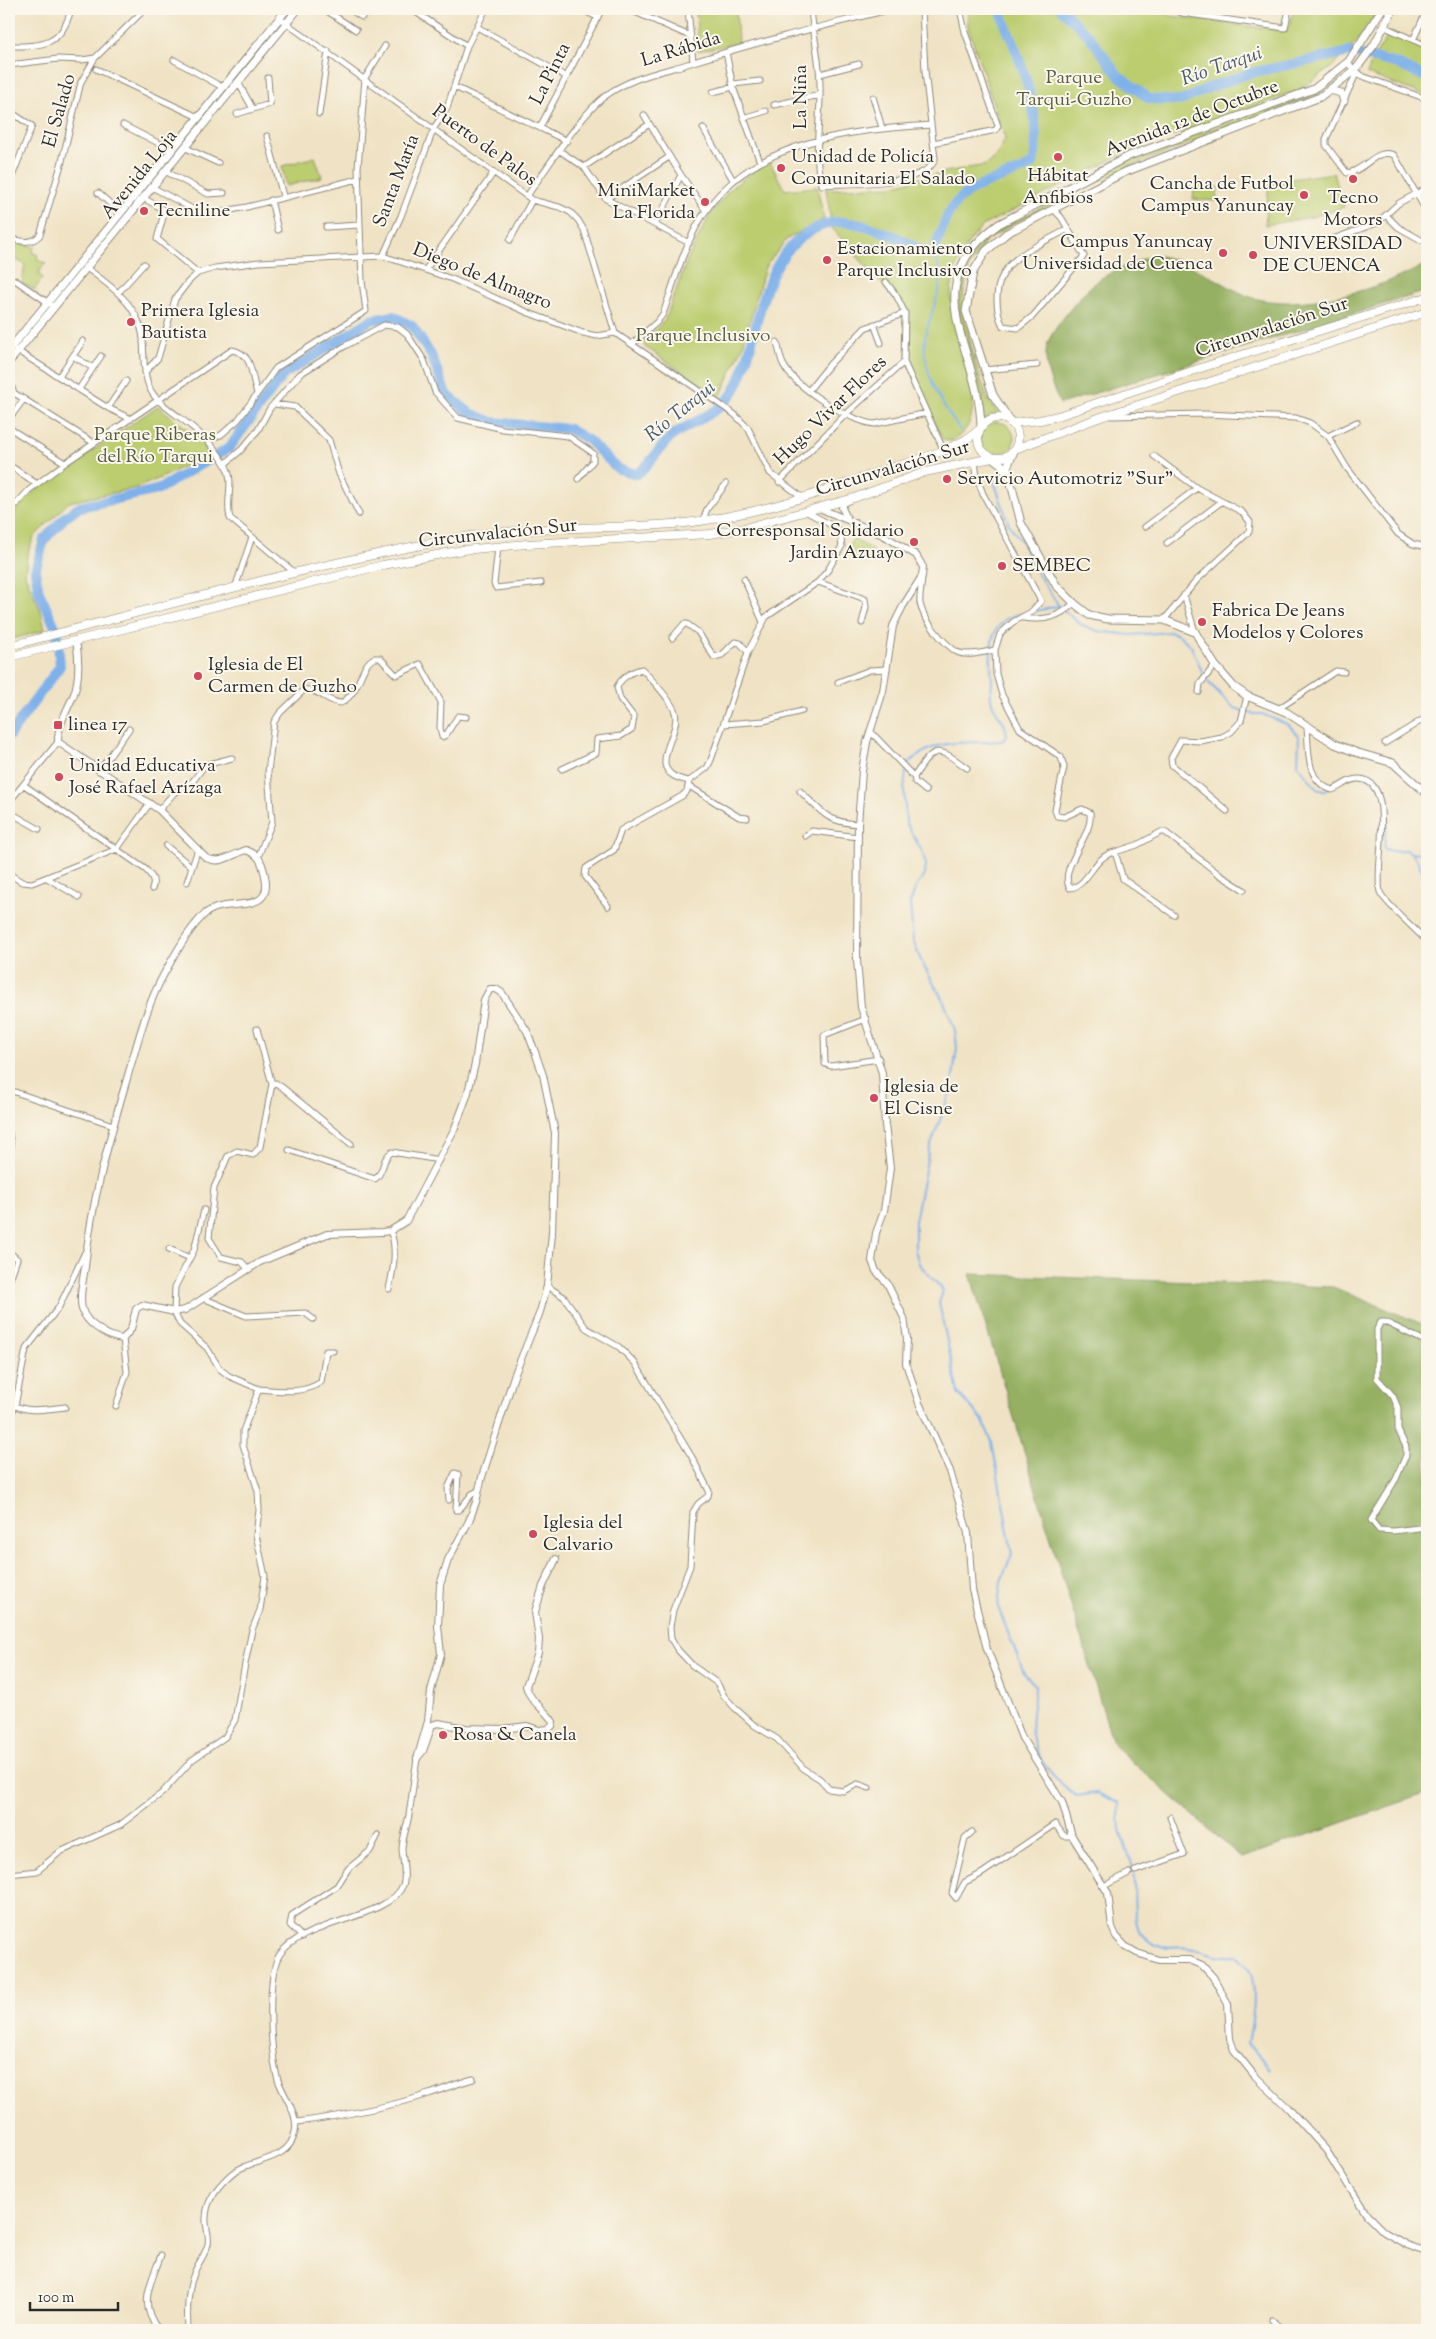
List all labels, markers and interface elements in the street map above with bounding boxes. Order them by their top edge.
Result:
street label: La Rábida [638,25,724,75]
street label: La Pinta [524,38,578,110]
water label: Río Tarqui [1178,40,1266,94]
street label: La Niña [788,64,815,129]
park label: Parque Tarqui-Guzho [1016,65,1132,114]
street label: El Salado [37,71,83,151]
street label: Avenida 12 de Octubre [1101,73,1283,165]
street label: Puerto de Palos [426,99,542,193]
street label: Avenida Loja [95,124,185,226]
street label: Santa María [367,130,427,231]
place label: Unidad de Policía Comunitaria El Salado [791,144,975,193]
marker: Hábitat Anfibios [1052,151,1064,163]
marker: Unidad de Policía Comunitaria El Salado [775,162,787,174]
place label: Hábitat Anfibios [1023,163,1093,212]
place label: Cancha de Futbol Campus Yanuncay [1141,171,1295,220]
marker: Tecno Motors [1347,173,1359,185]
place label: MiniMarket La Florida [597,178,696,227]
place label: Tecno Motors [1324,185,1382,234]
marker: Cancha de Futbol Campus Yanuncay [1298,189,1310,201]
marker: MiniMarket La Florida [699,196,711,208]
place label: Tecniline [154,198,230,225]
marker: Tecniline [138,205,150,217]
place label: Campus Yanuncay Universidad de Cuenca [1022,229,1214,278]
place label: UNIVERSIDAD DE CUENCA [1263,231,1402,280]
place label: Estacionamiento Parque Inclusivo [837,236,973,285]
street label: Diego de Almagro [408,237,556,317]
marker: Campus Yanuncay Universidad de Cuenca [1217,247,1229,259]
marker: UNIVERSIDAD DE CUENCA [1247,249,1259,261]
marker: Estacionamiento Parque Inclusivo [821,254,833,266]
street label: Circunvalación Sur [1192,291,1352,365]
place label: Primera Iglesia Bautista [141,298,260,347]
marker: Primera Iglesia Bautista [125,316,137,328]
park label: Parque Inclusivo [636,323,770,350]
street label: Hugo Vivar Flores [768,350,894,472]
water label: Río Tarqui [639,374,723,450]
park label: Parque Riberas del Río Tarqui [94,422,216,471]
street label: Circunvalación Sur [813,434,973,504]
place label: Servicio Automotriz "Sur" [957,466,1173,493]
marker: Servicio Automotriz "Sur" [941,473,953,485]
street label: Circunvalación Sur [417,512,579,556]
place label: Corresponsal Solidario Jardin Azuayo [716,518,904,567]
marker: Corresponsal Solidario Jardin Azuayo [908,536,920,548]
place label: SEMBEC [1012,553,1091,580]
marker: SEMBEC [996,560,1008,572]
place label: Fabrica De Jeans Modelos y Colores [1212,598,1363,647]
marker: Fabrica De Jeans Modelos y Colores [1196,616,1208,628]
place label: Iglesia de El Carmen de Guzho [208,652,357,701]
marker: Iglesia de El Carmen de Guzho [192,670,204,682]
place label: linea 17 [68,712,128,739]
marker: linea 17 [52,719,64,731]
place label: Unidad Educativa José Rafael Arízaga [68,753,222,802]
marker: Unidad Educativa José Rafael Arízaga [53,771,65,783]
place label: Iglesia de El Cisne [884,1074,959,1123]
marker: Iglesia de El Cisne [868,1092,880,1104]
place label: Iglesia del Calvario [543,1510,623,1559]
marker: Iglesia del Calvario [527,1528,539,1540]
place label: Rosa & Canela [453,1722,577,1749]
marker: Rosa & Canela [437,1729,449,1741]
scale bar [30,2279,118,2311]
text: 100 m [38,2288,75,2309]

